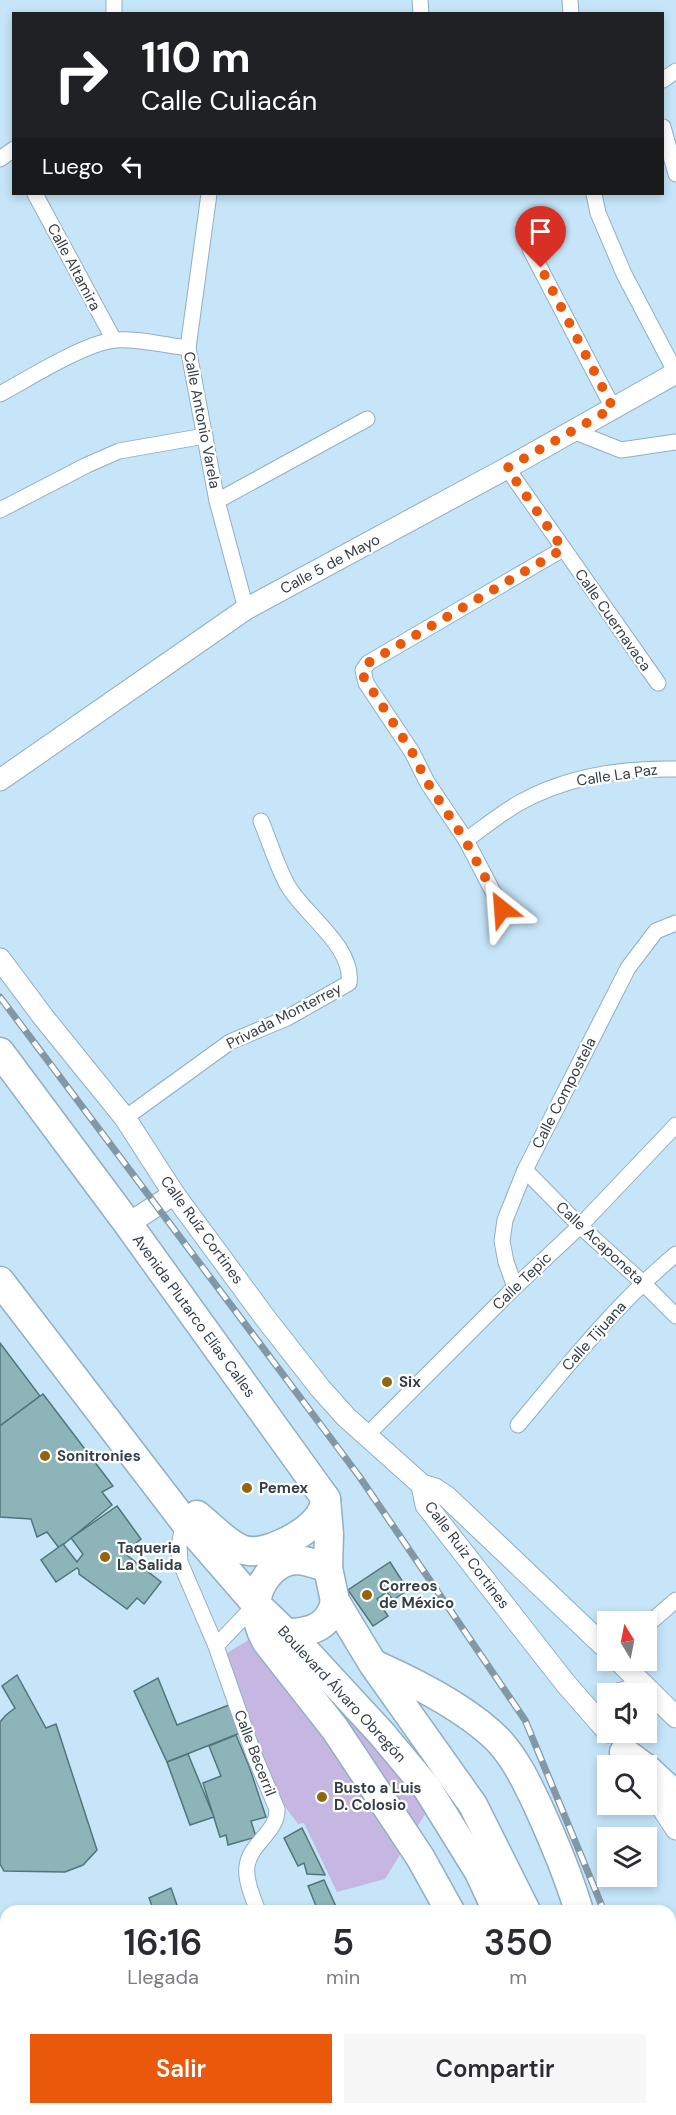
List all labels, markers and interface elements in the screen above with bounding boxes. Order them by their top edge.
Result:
text: 110 m [141,30,251,85]
icon: right [42,36,120,114]
text: Calle Culiacán [141,83,317,118]
icon: left [116,150,149,183]
text: Luego [42,152,104,181]
pin [515,206,566,268]
icon: arrive [524,215,557,248]
street label: Calle Altamira [43,220,105,314]
street label: Calle Antonio Varela [179,350,225,490]
street label: Calle 5 de Mayo [277,529,383,599]
street label: Calle Cuernavaca [570,565,656,675]
street label: Calle La Paz [575,759,659,791]
position arrow [470,877,534,941]
street label: Privada Monterrey [223,978,346,1054]
street label: Calle Compostela [527,1034,601,1152]
street label: Calle Ruíz Cortines [156,1172,248,1288]
street label: Calle Acaponeta [552,1197,648,1289]
street label: Avenida Plutarco Elías Calles [128,1230,260,1402]
street label: Calle Tepic [488,1248,556,1314]
street label: Calle Tijuana [557,1297,631,1375]
place label: Six [399,1372,421,1392]
marker: Six [380,1375,394,1389]
place label: Sonitronies [57,1446,141,1466]
marker: Sonitronies [38,1449,52,1463]
place label: Pemex [259,1478,308,1498]
marker: Pemex [240,1481,254,1495]
street label: Calle Ruiz Cortines [420,1497,514,1613]
place label: Taqueria La Salida [117,1538,182,1575]
marker: Taqueria La Salida [98,1550,112,1564]
place label: Correos de México [379,1576,454,1613]
marker: Correos de México [360,1588,374,1602]
north arrow [597,1611,657,1671]
map controls [597,1611,657,1887]
street label: Boulevard Álvaro Obregón [273,1621,411,1767]
button: sound [597,1683,657,1743]
street label: Calle Becerril [229,1707,281,1799]
button: search [597,1755,657,1815]
place label: Busto a Luis D. Colosio [334,1778,422,1815]
marker: Busto a Luis D. Colosio [315,1790,329,1804]
button: layers [597,1827,657,1887]
text: 16:16 [123,1919,203,1966]
text: 5 [332,1919,354,1966]
text: 350 [484,1919,553,1966]
text: Llegada [127,1964,199,1990]
text: min [326,1964,360,1990]
text: m [509,1964,527,1990]
button: Salir [30,2034,332,2103]
button: Compartir [344,2034,646,2103]

